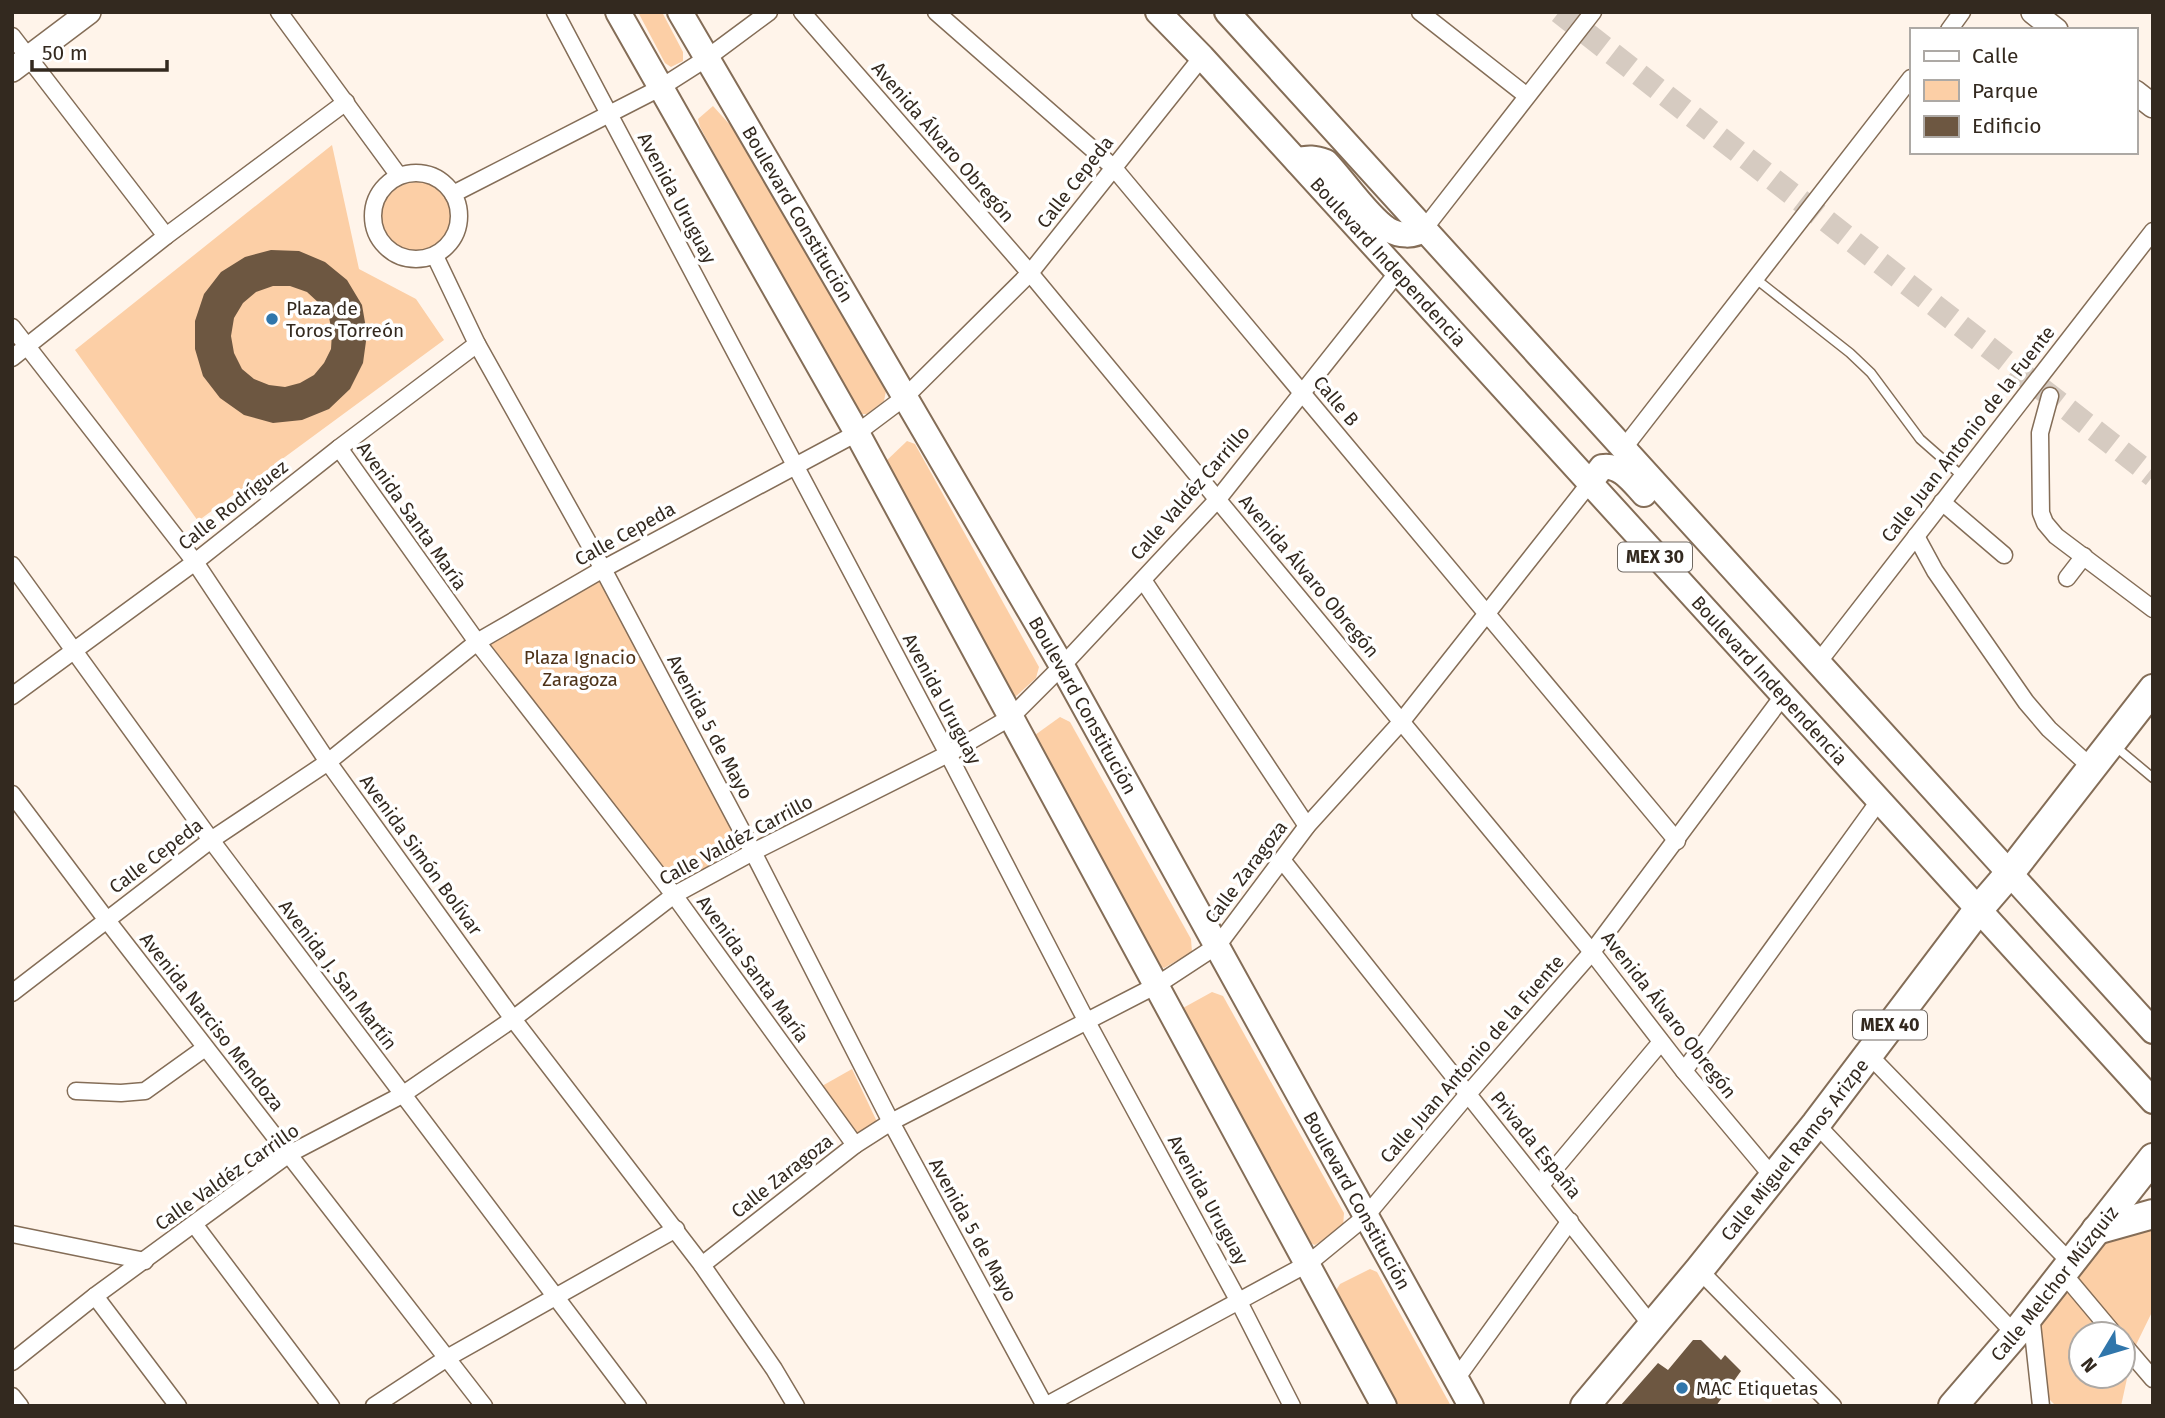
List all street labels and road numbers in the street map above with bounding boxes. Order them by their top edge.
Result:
street label: Avenida Álvaro Obregón [867,57,1019,227]
street label: Boulevard Constitución [738,122,858,306]
street label: Avenida Uruguay [633,129,721,268]
street label: Calle Cepeda [1032,131,1118,233]
street label: Boulevard Independencia [1306,172,1472,351]
street label: Calle Juan Antonio de la Fuente [1876,321,2060,547]
street label: Calle B [1308,371,1364,431]
street label: Calle Valdéz Carrillo [1125,421,1255,565]
street label: Avenida Santa María [352,437,472,595]
street label: Calle Rodríguez [174,455,292,555]
street label: Avenida Álvaro Obregón [1234,490,1384,662]
street label: Calle Cepeda [571,497,679,571]
road number: MEX 30 [1618,542,1692,572]
street label: Boulevard Independencia [1687,591,1853,770]
street label: Boulevard Constitución [1024,612,1142,798]
street label: Avenida Uruguay [898,630,986,769]
street label: Avenida 5 de Mayo [662,651,758,803]
street label: Avenida Simón Bolívar [355,770,487,940]
street label: Calle Valdéz Carrillo [655,790,817,890]
street label: Calle Cepeda [105,813,207,899]
street label: Calle Zaragoza [1200,816,1292,928]
street label: Avenida Santa María [692,891,814,1047]
street label: Avenida J. San Martín [274,895,402,1055]
street label: Avenida Álvaro Obregón [1597,927,1741,1103]
street label: Avenida Narciso Mendoza [135,928,289,1116]
street label: Calle Juan Antonio de la Fuente [1375,950,1569,1168]
road number: MEX 40 [1853,1010,1927,1040]
street label: Calle Miguel Ramos Arizpe [1716,1054,1873,1245]
street label: Privada España [1486,1087,1586,1203]
street label: Boulevard Constitución [1299,1107,1416,1294]
street label: Calle Valdéz Carrillo [151,1119,303,1235]
street label: Calle Zaragoza [727,1129,837,1223]
street label: Avenida Uruguay [1163,1131,1253,1269]
street label: Avenida 5 de Mayo [924,1154,1022,1306]
street label: Calle Melchor Múzquiz [1986,1201,2123,1366]

